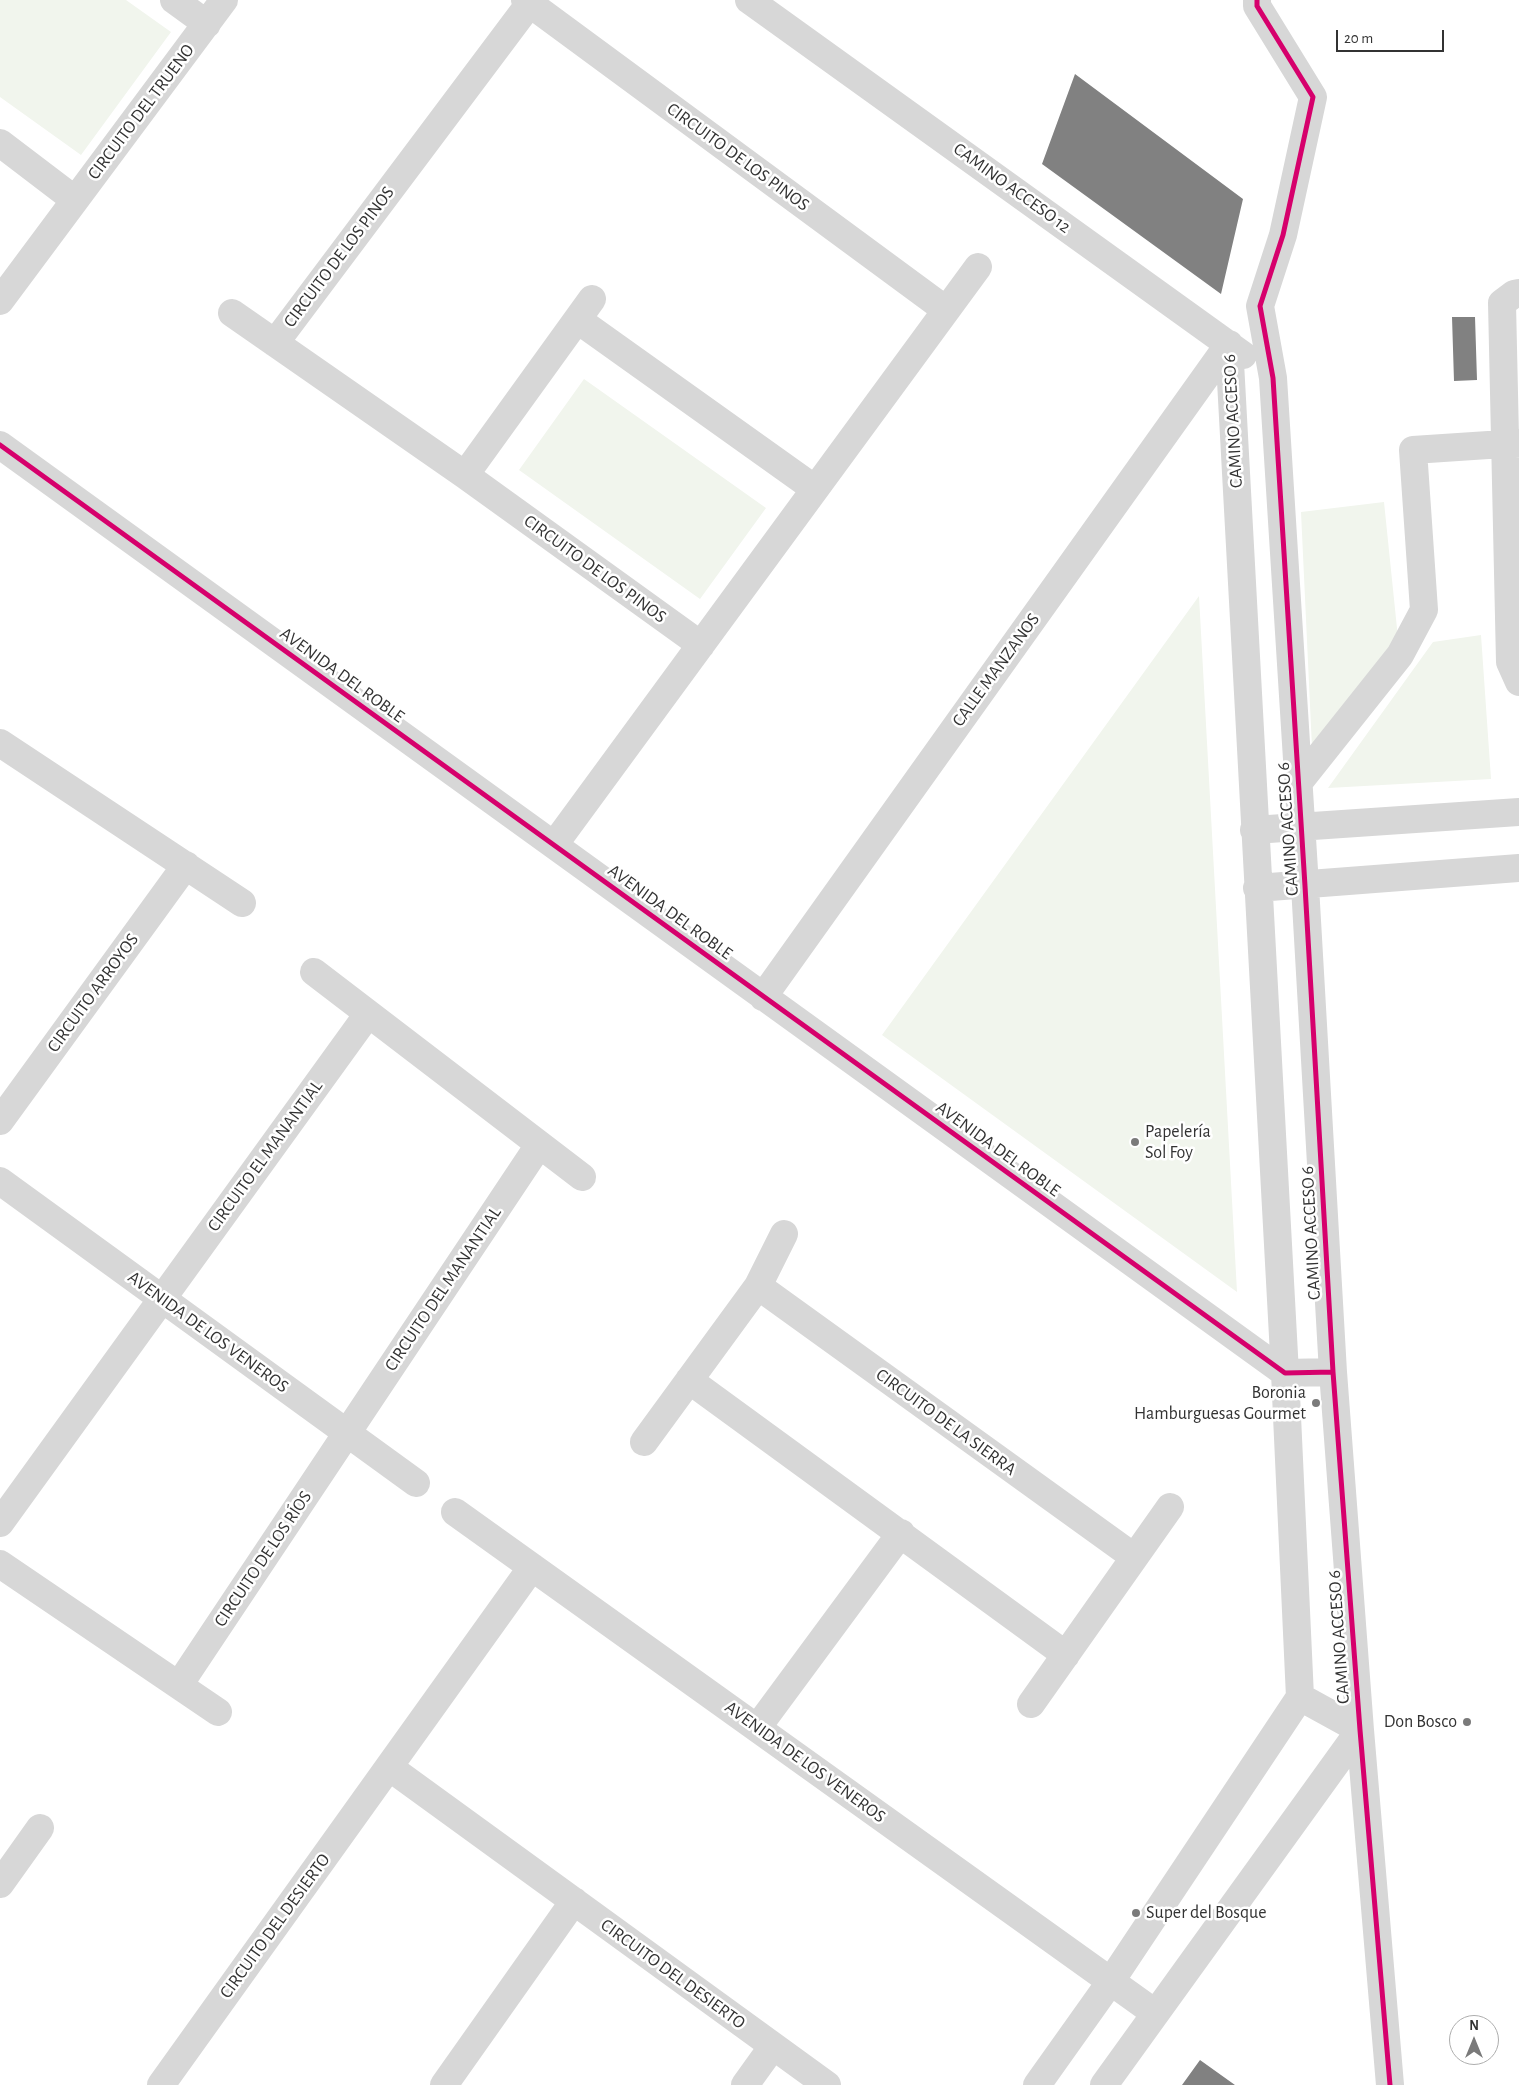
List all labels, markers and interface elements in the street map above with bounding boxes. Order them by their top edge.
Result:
scale bar [1339,20,1446,52]
text: 20 m [1344,31,1373,46]
street label: CIRCUITO DEL TRUENO [83,40,199,184]
street label: CIRCUITO DE LOS PINOS [663,98,813,216]
street label: CAMINO ACCESO 12 [949,138,1075,238]
street label: CIRCUITO DE LOS PINOS [279,182,399,332]
street label: CAMINO ACCESO 6 [1219,353,1247,489]
street label: CIRCUITO DE LOS PINOS [520,510,670,628]
street label: CALLE MANZANOS [948,609,1044,731]
street label: AVENIDA DEL ROBLE [276,623,408,727]
street label: CAMINO ACCESO 6 [1273,761,1303,897]
street label: AVENIDA DEL ROBLE [604,860,736,964]
street label: CIRCUITO ARROYOS [43,929,143,1057]
street label: CIRCUITO EL MANANTIAL [203,1076,327,1236]
street label: AVENIDA DEL ROBLE [932,1097,1064,1201]
place label: Papelería Sol Foy [1145,1121,1211,1164]
marker: Papelería Sol Foy [1129,1136,1141,1148]
street label: CAMINO ACCESO 6 [1297,1165,1325,1301]
street label: CIRCUITO DEL MANANTIAL [380,1203,506,1375]
street label: AVENIDA DE LOS VENEROS [123,1266,293,1398]
street label: CIRCUITO DE LA SIERRA [872,1364,1020,1480]
place label: Boronia Hamburguesas Gourmet [1134,1382,1306,1425]
marker: Boronia Hamburguesas Gourmet [1310,1397,1322,1409]
street label: CIRCUITO DE LOS RÍOS [210,1487,316,1631]
street label: CAMINO ACCESO 6 [1324,1569,1354,1705]
street label: AVENIDA DE LOS VENEROS [720,1696,890,1828]
place label: Don Bosco [1384,1711,1457,1733]
marker: Don Bosco [1461,1716,1473,1728]
street label: CIRCUITO DEL DESIERTO [215,1849,335,2003]
place label: Super del Bosque [1146,1902,1267,1924]
marker: Super del Bosque [1130,1907,1142,1919]
street label: CIRCUITO DEL DESIERTO [596,1914,750,2034]
north arrow [1449,2015,1499,2065]
text: N [1469,2019,1479,2033]

